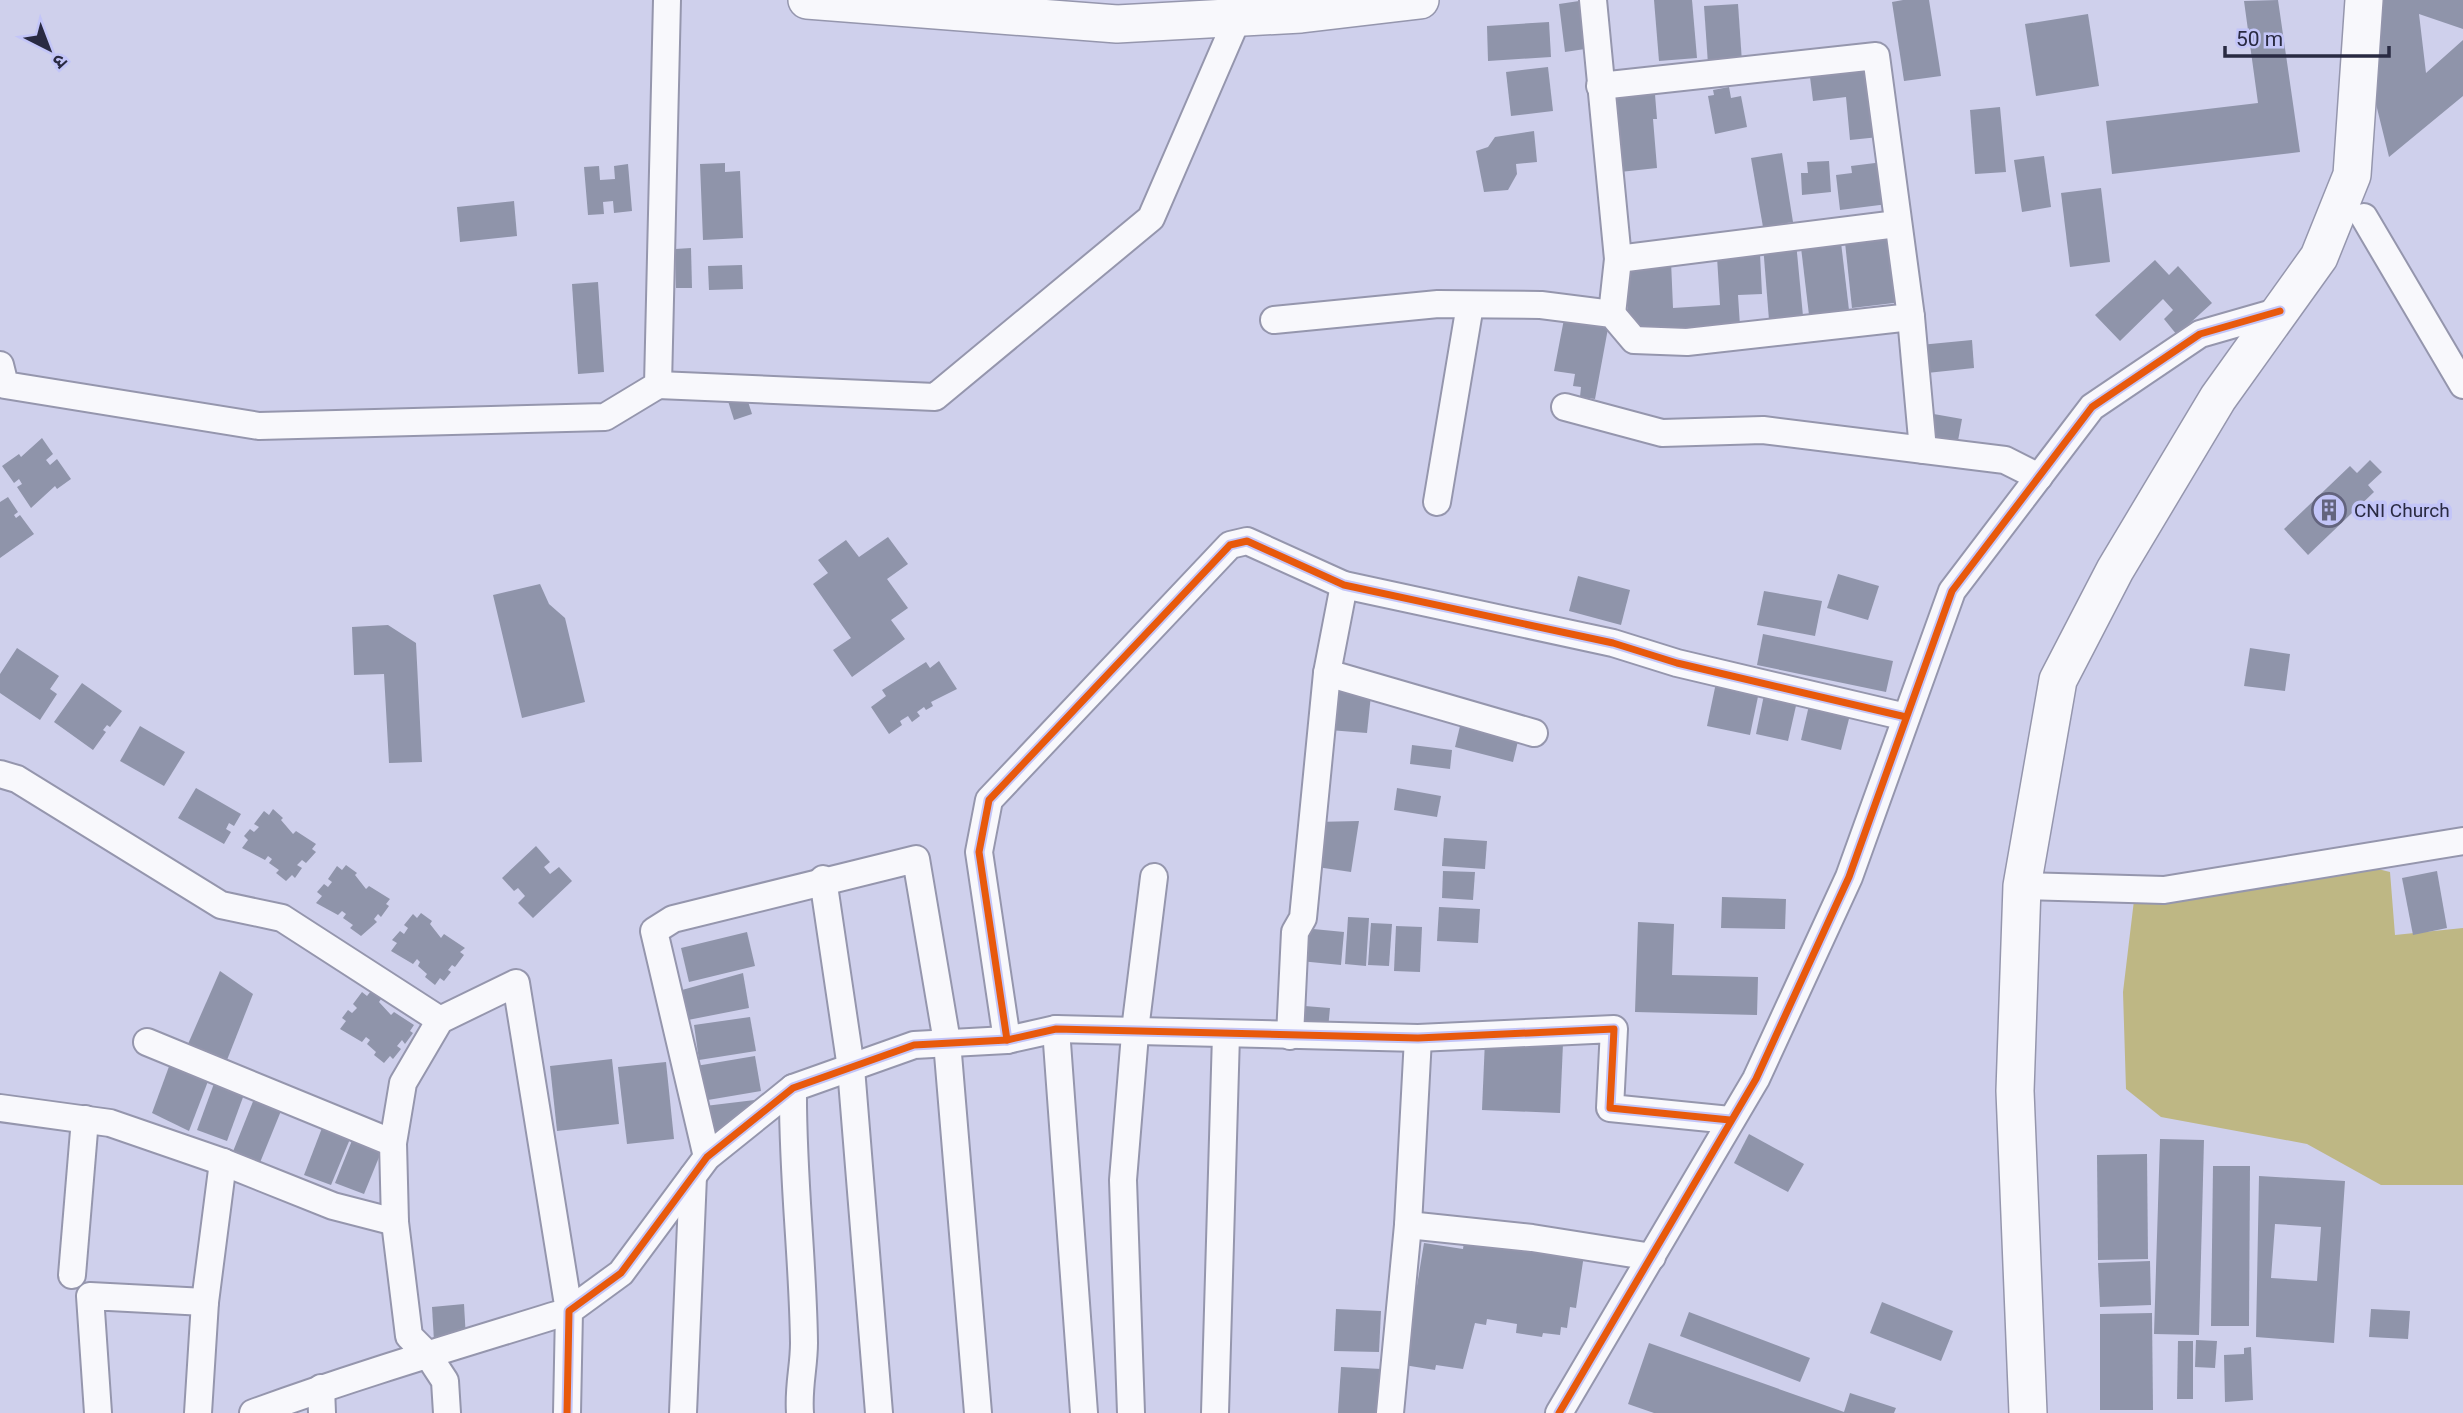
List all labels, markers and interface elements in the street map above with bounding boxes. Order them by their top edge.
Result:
north arrow [14,14,84,84]
scale bar [2225,14,2390,58]
text: 50 m [2236,27,2283,51]
text: उ [48,49,72,74]
building icon: CNI Church [2310,491,2348,529]
place label: CNI Church [2354,499,2450,522]

